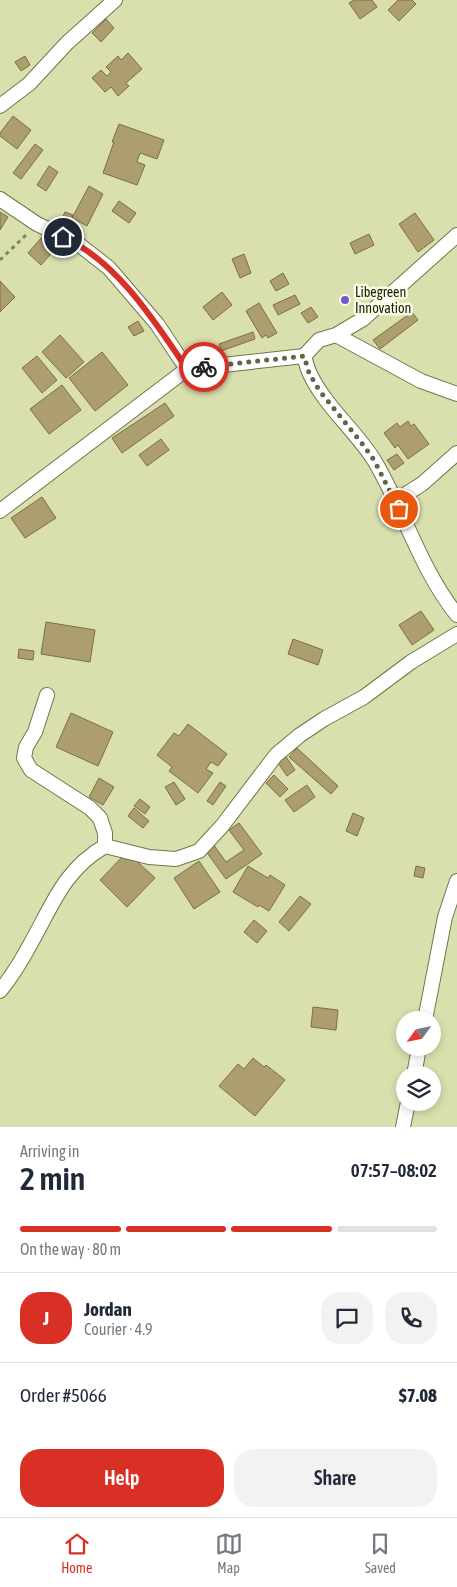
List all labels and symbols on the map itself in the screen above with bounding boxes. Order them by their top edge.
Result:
pin [42,216,84,258]
place label: Libegreen Innovation [355,284,411,316]
marker: Libegreen Innovation [339,294,351,306]
courier [179,342,229,392]
pin [378,488,420,530]
north arrow [396,1011,441,1056]

